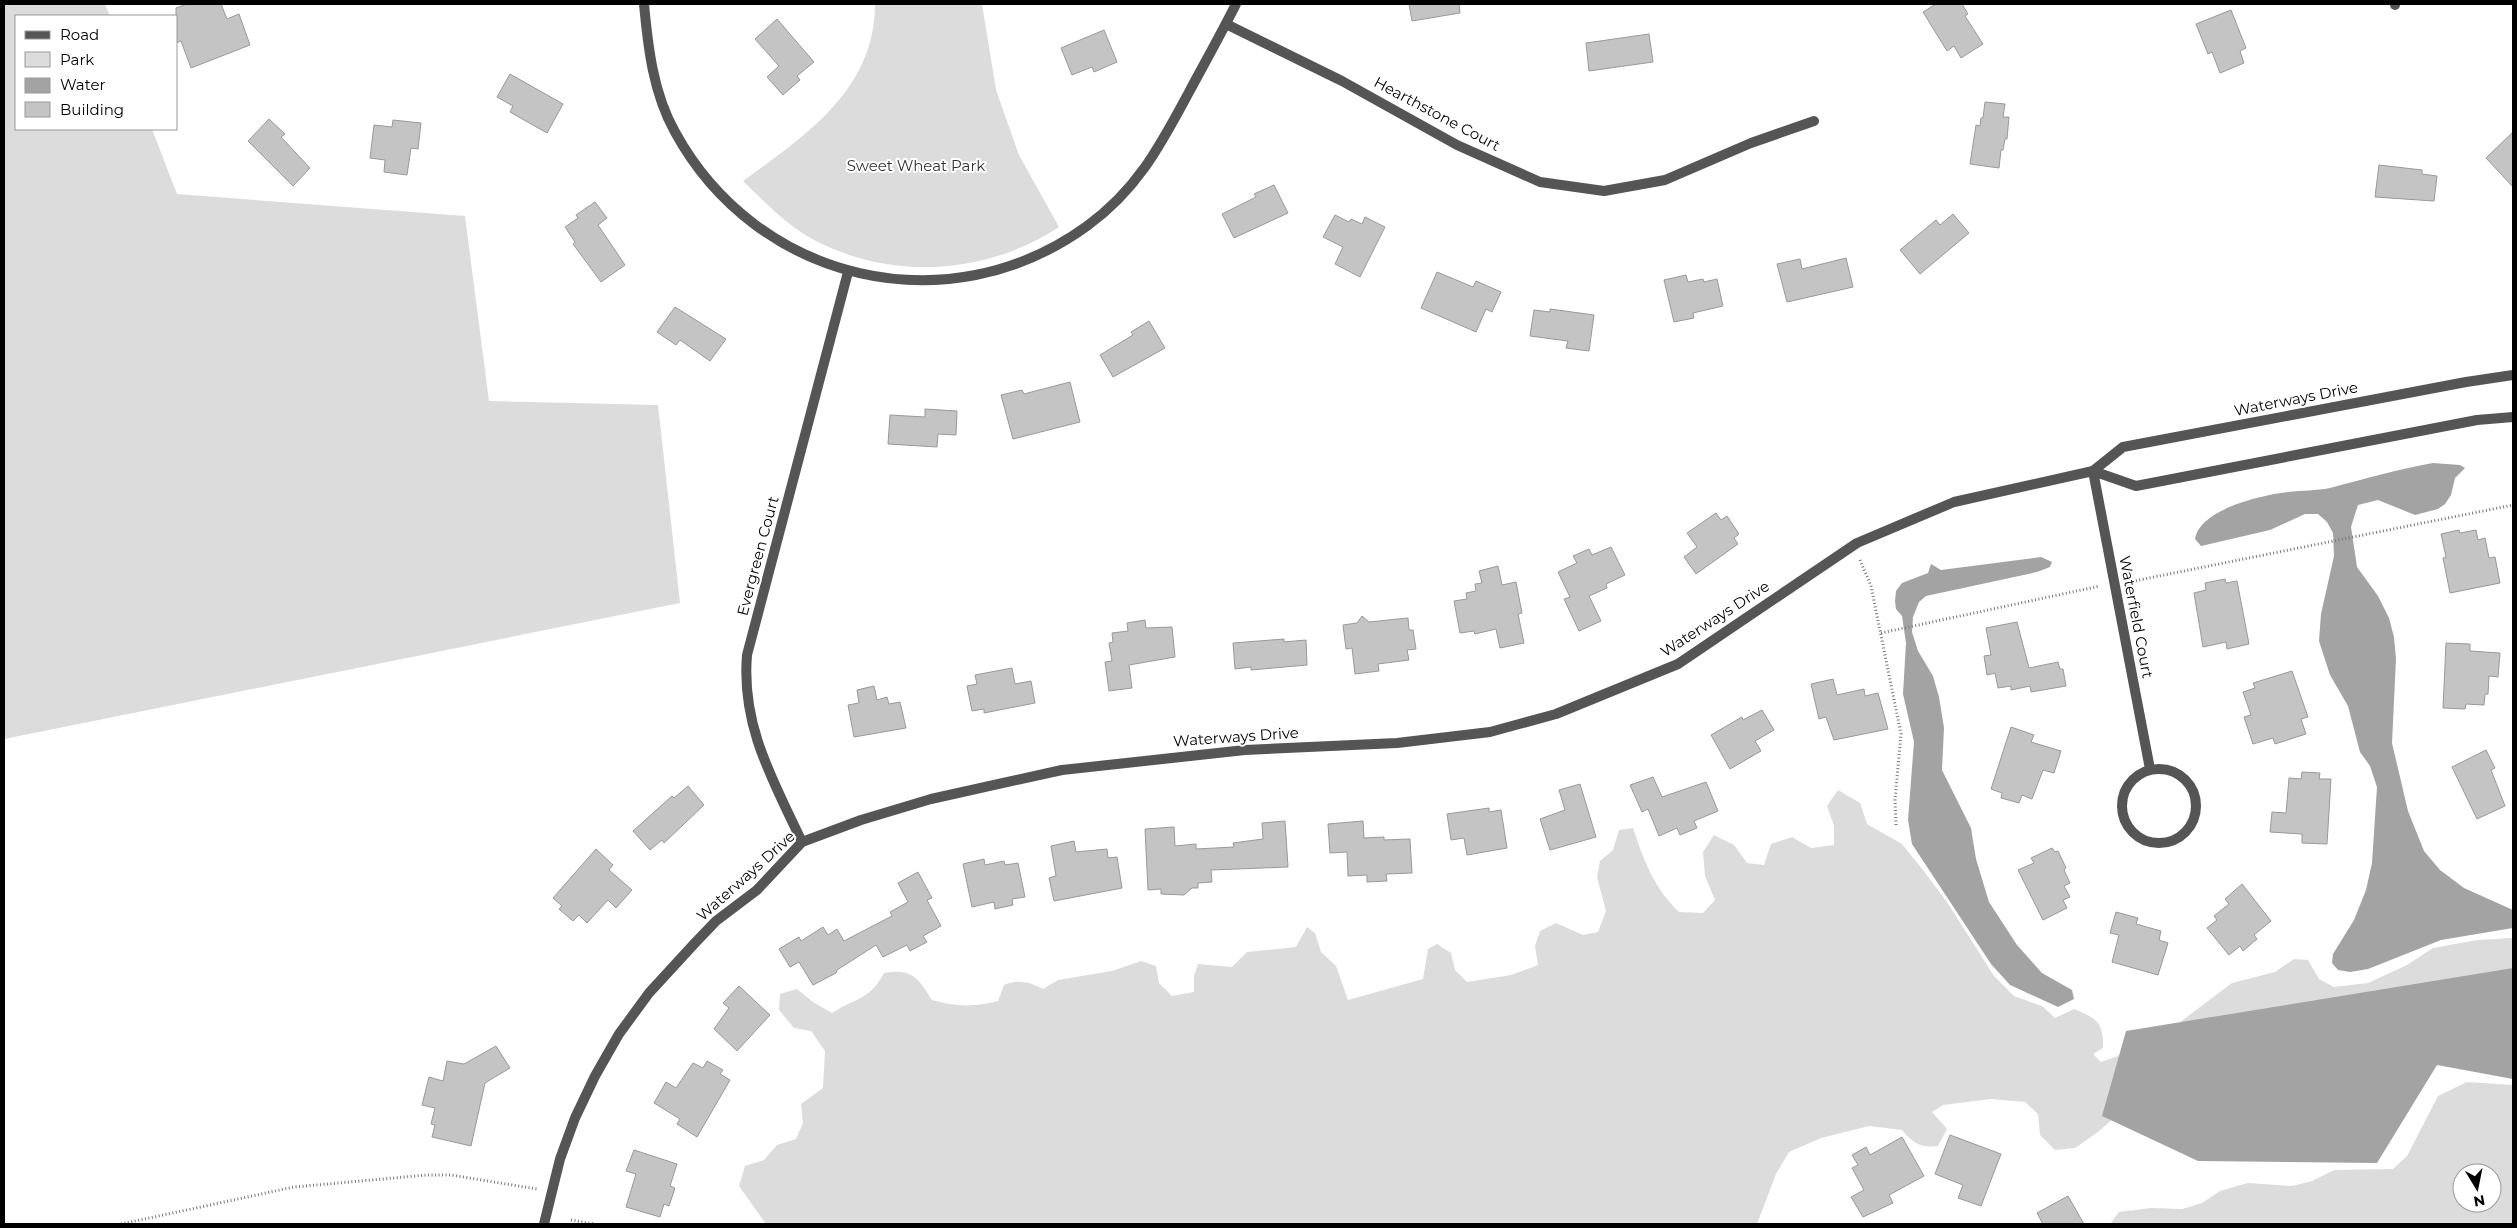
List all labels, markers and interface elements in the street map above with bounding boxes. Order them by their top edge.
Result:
legend [15,15,178,130]
text: Road [60,25,99,44]
text: Park [60,50,94,69]
street label: Hearthstone Court [1371,72,1504,155]
text: Water [60,75,106,94]
text: Building [60,100,124,119]
park label: Sweet Wheat Park [847,156,985,175]
street label: Waterways Drive [2232,377,2359,420]
street label: Evergreen Court [732,494,783,618]
street label: Waterfield Court [2115,554,2158,680]
street label: Waterways Drive [1657,576,1773,661]
street label: Waterways Drive [1173,723,1299,750]
street label: Waterways Drive [693,826,799,925]
north arrow [2452,1163,2502,1213]
text: N [2472,1191,2486,1211]

